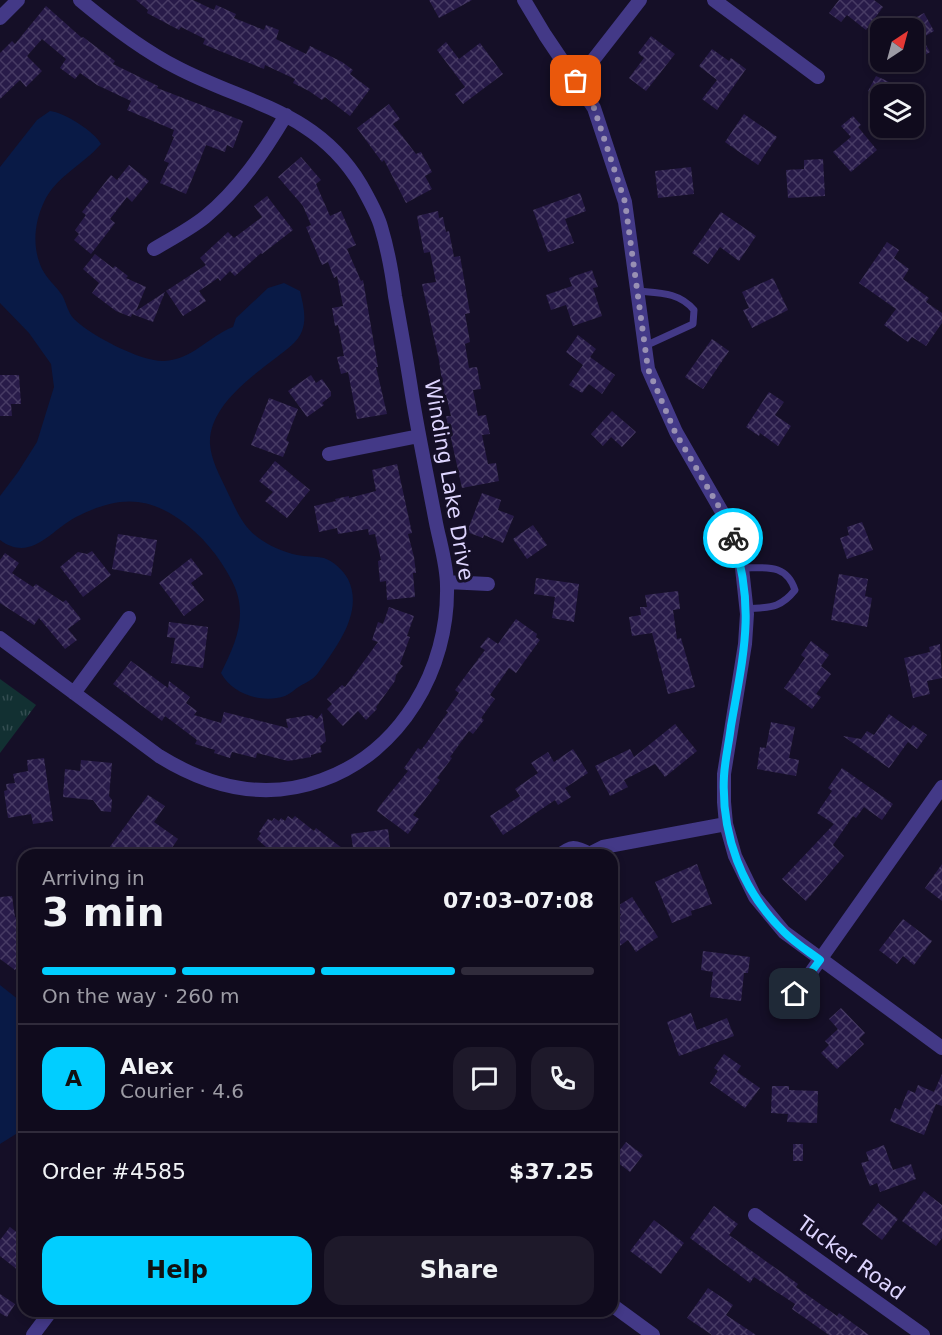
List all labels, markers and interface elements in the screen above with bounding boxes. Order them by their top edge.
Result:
north arrow [870,18,924,72]
map controls [870,18,924,138]
pin [550,55,601,106]
icon: bag [559,64,592,97]
button: layers [870,84,924,138]
street label: Winding Lake Drive [420,378,478,582]
courier [703,508,763,568]
icon: bike [717,522,750,555]
text: Arriving in [42,866,145,890]
text: 07:03–07:08 [443,888,594,913]
text: 3 min [42,890,164,935]
pin [769,968,820,1019]
icon: home [778,977,811,1010]
text: On the way · 260 m [42,984,240,1008]
button: chat [453,1047,516,1110]
button: phone [531,1047,594,1110]
text: Alex [120,1054,174,1079]
text: A [65,1066,82,1091]
text: Courier · 4.6 [120,1079,244,1103]
text: Order #4585 [42,1159,186,1184]
text: $37.25 [509,1159,594,1184]
street label: Tucker Road [792,1210,909,1305]
button: Help [42,1236,312,1305]
button: Share [324,1236,594,1305]

